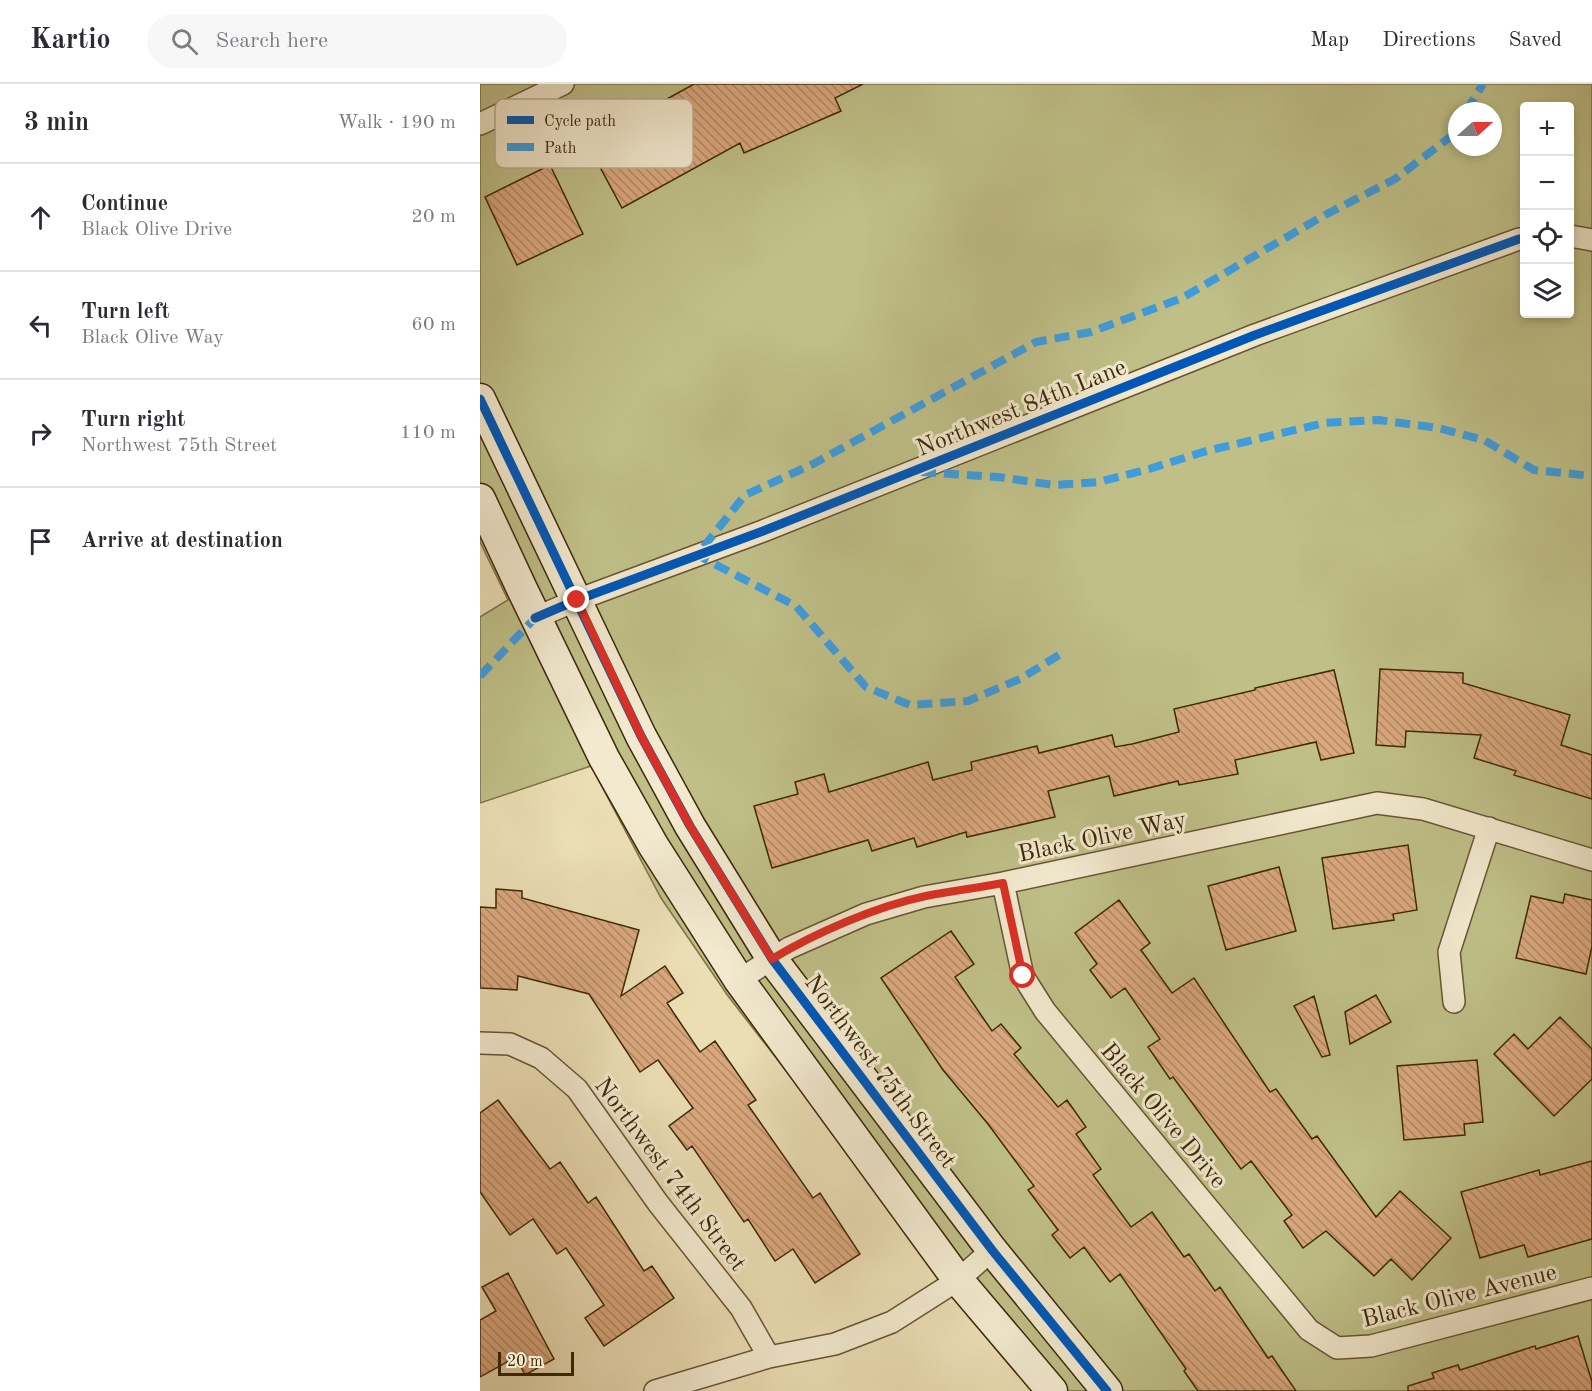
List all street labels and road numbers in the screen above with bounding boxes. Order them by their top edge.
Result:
street label: Northwest 84th Lane [914,356,1130,462]
street label: Black Olive Way [1016,808,1189,868]
street label: Northwest 75th Street [799,971,960,1173]
street label: Black Olive Drive [1095,1039,1230,1193]
street label: Northwest 74th Street [589,1074,750,1276]
street label: Black Olive Avenue [1360,1261,1559,1333]

